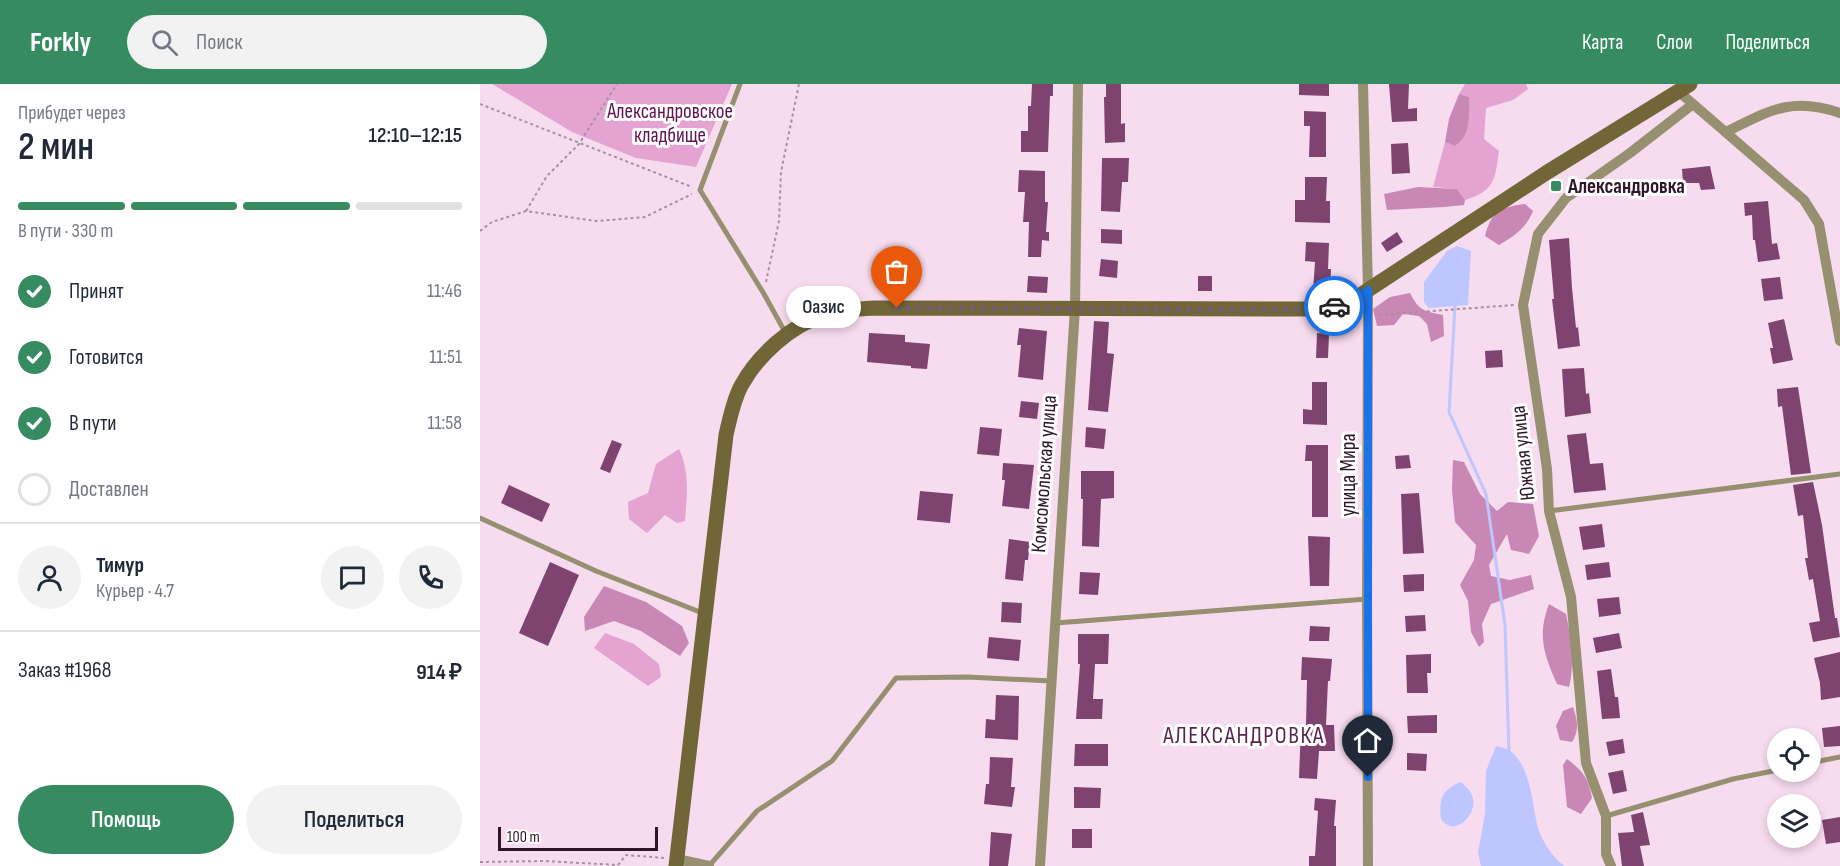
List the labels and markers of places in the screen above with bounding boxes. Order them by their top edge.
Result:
place label: Александровка [1567,174,1685,199]
marker: Александровка [1549,179,1563,193]
pin [871,246,922,308]
callout: Оазис [786,287,861,329]
pin [1342,715,1393,777]

